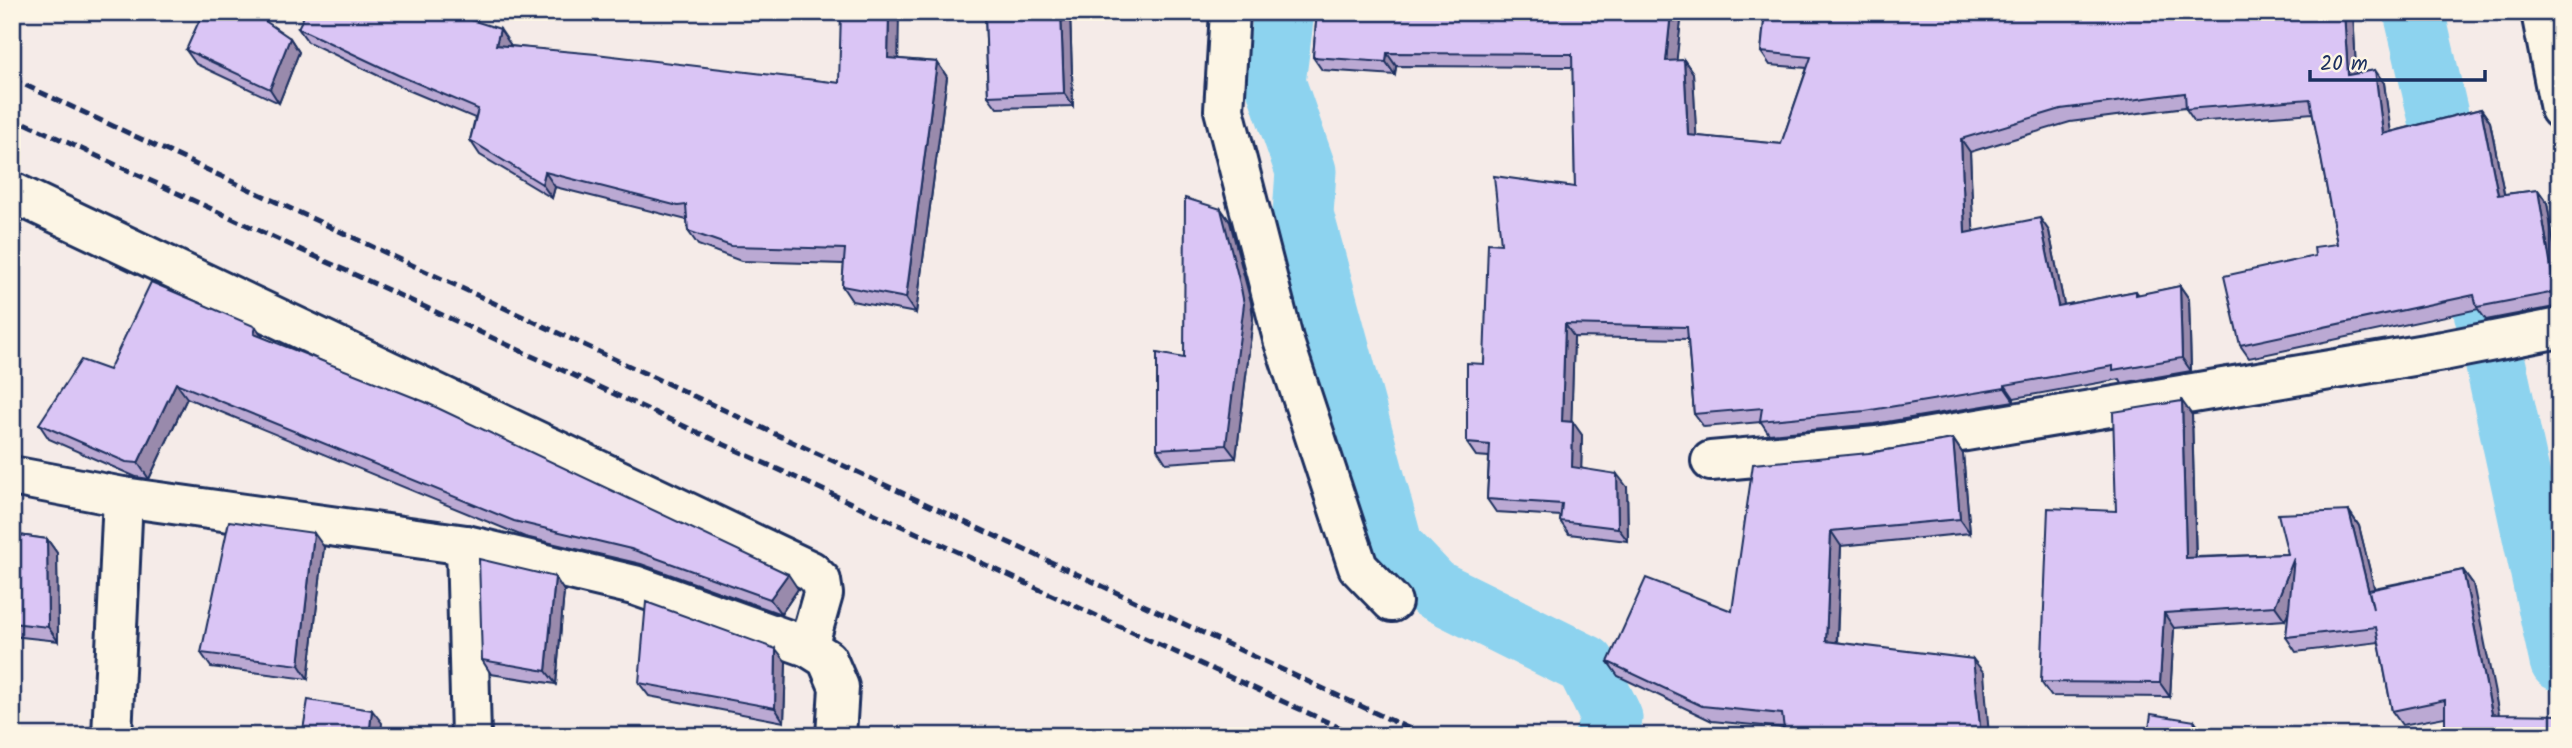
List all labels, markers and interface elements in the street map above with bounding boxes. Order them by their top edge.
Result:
scale bar [2310,38,2484,82]
text: 20 m [2320,48,2368,81]

